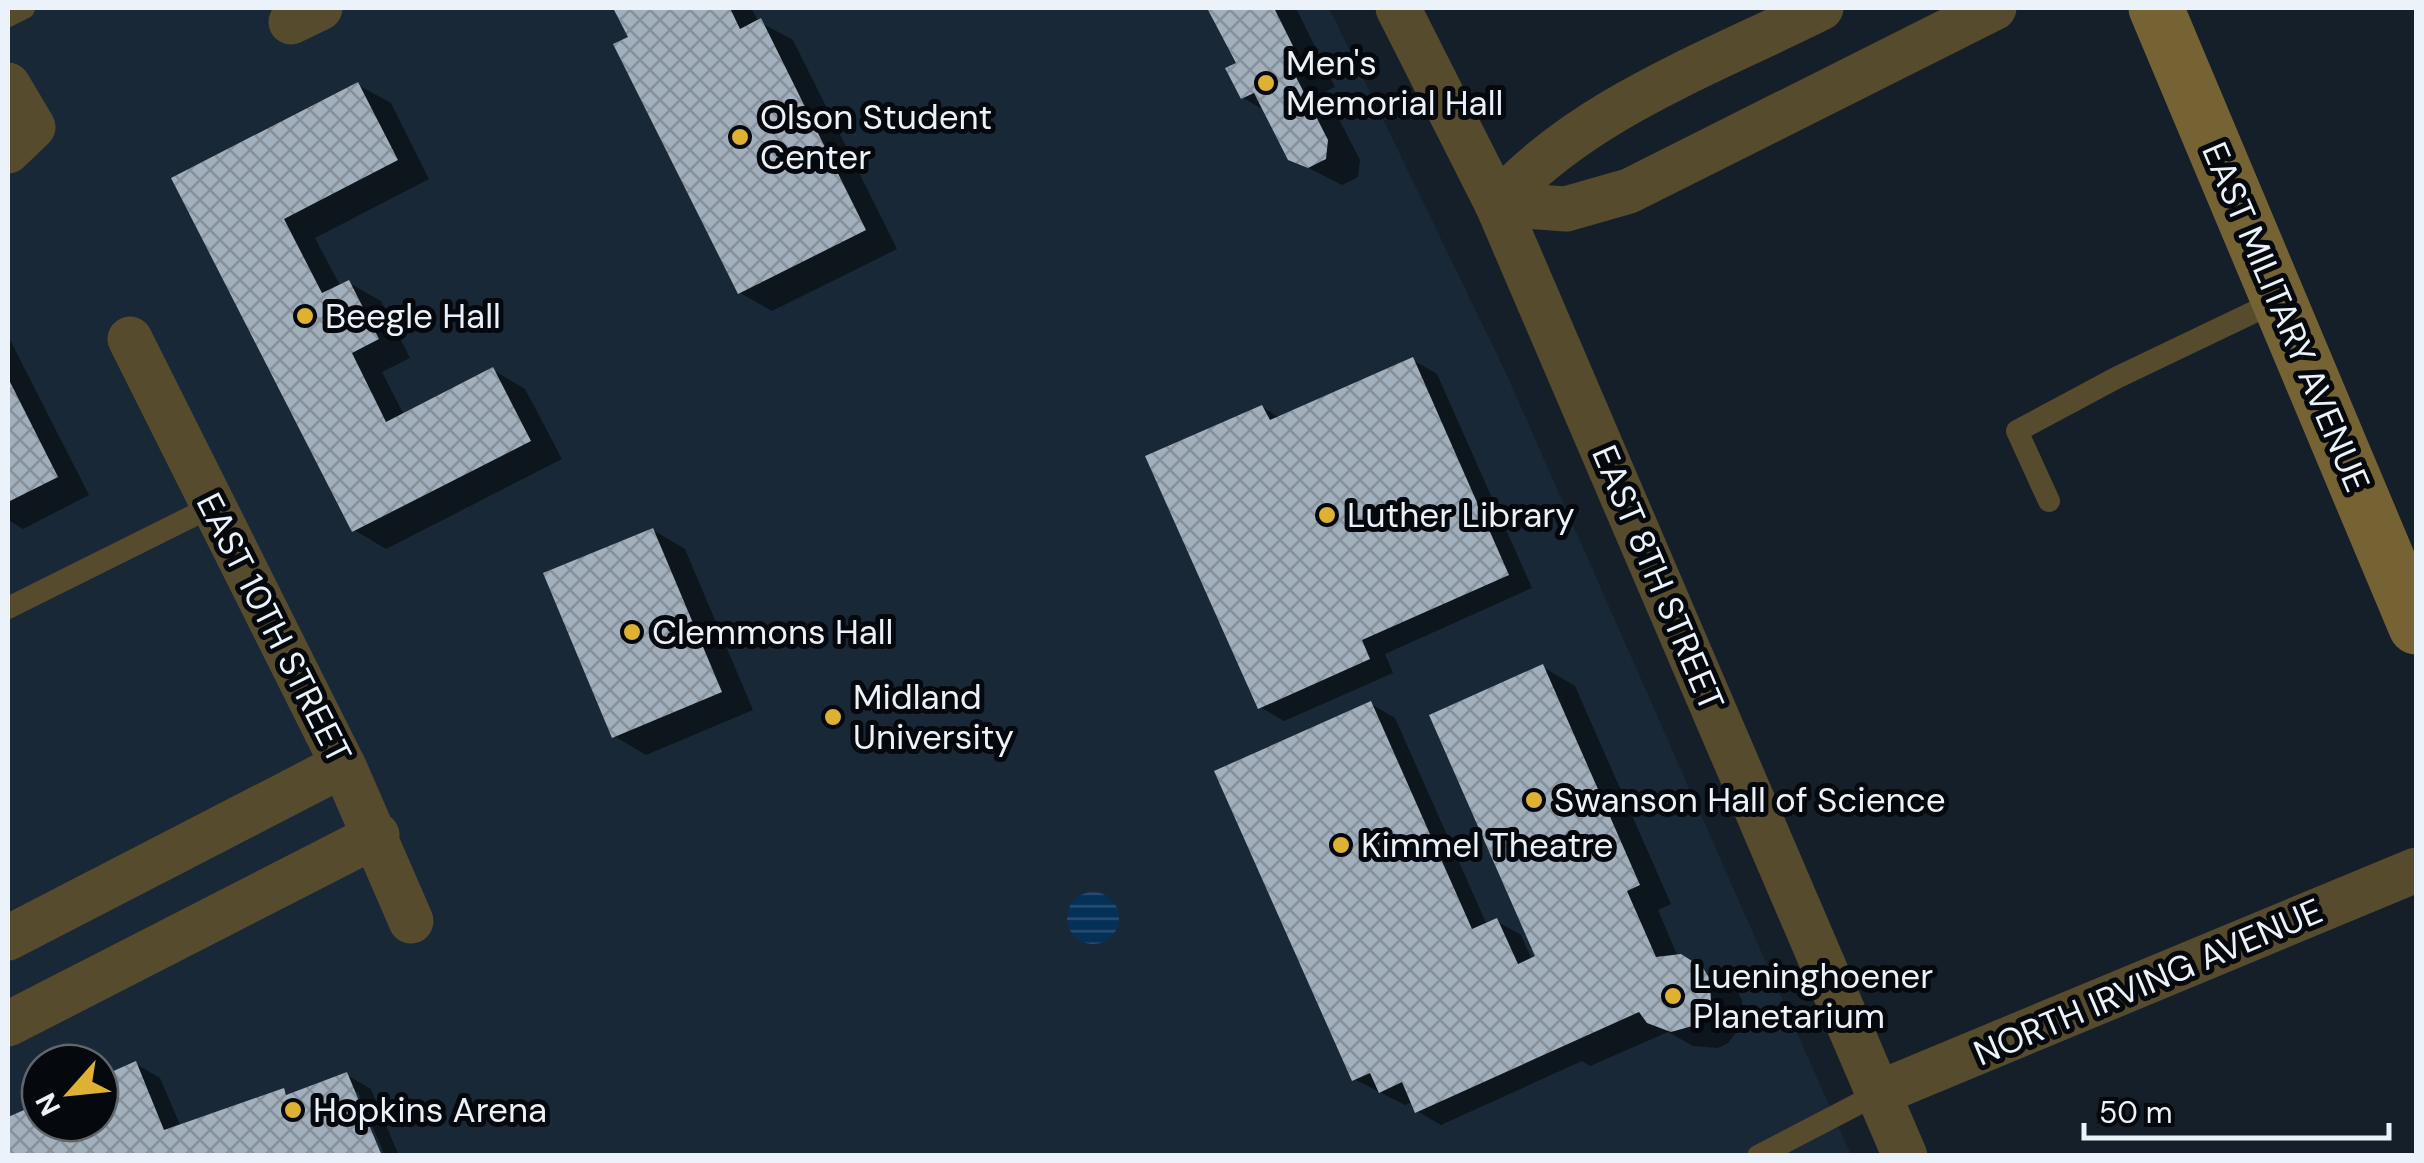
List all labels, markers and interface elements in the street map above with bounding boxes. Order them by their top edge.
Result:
place label: Men's Memorial Hall [1286,40,1503,126]
marker: Men's Memorial Hall [1255,72,1277,94]
place label: Olson Student Center [760,94,992,180]
marker: Olson Student Center [729,126,751,148]
street label: EAST MILITARY AVENUE [2191,135,2381,499]
place label: Beegle Hall [325,293,501,339]
marker: Beegle Hall [294,305,316,327]
street label: EAST 8TH STREET [1581,438,1735,718]
street label: EAST 10TH STREET [186,485,362,771]
place label: Luther Library [1347,492,1575,538]
marker: Luther Library [1316,504,1338,526]
place label: Clemmons Hall [652,609,893,655]
marker: Clemmons Hall [621,621,643,643]
place label: Midland University [853,674,1014,760]
marker: Midland University [822,706,844,728]
place label: Swanson Hall of Science [1554,777,1946,823]
marker: Swanson Hall of Science [1523,789,1545,811]
place label: Kimmel Theatre [1361,822,1613,868]
marker: Kimmel Theatre [1330,834,1352,856]
street label: NORTH IRVING AVENUE [1967,888,2329,1076]
place label: Lueninghoener Planetarium [1693,953,1933,1039]
marker: Lueninghoener Planetarium [1662,985,1684,1007]
north arrow [20,1043,120,1143]
scale bar [2084,1078,2389,1140]
text: N [27,1087,69,1122]
place label: Hopkins Arena [313,1087,547,1133]
text: 50 m [2099,1093,2173,1132]
marker: Hopkins Arena [282,1099,304,1121]

